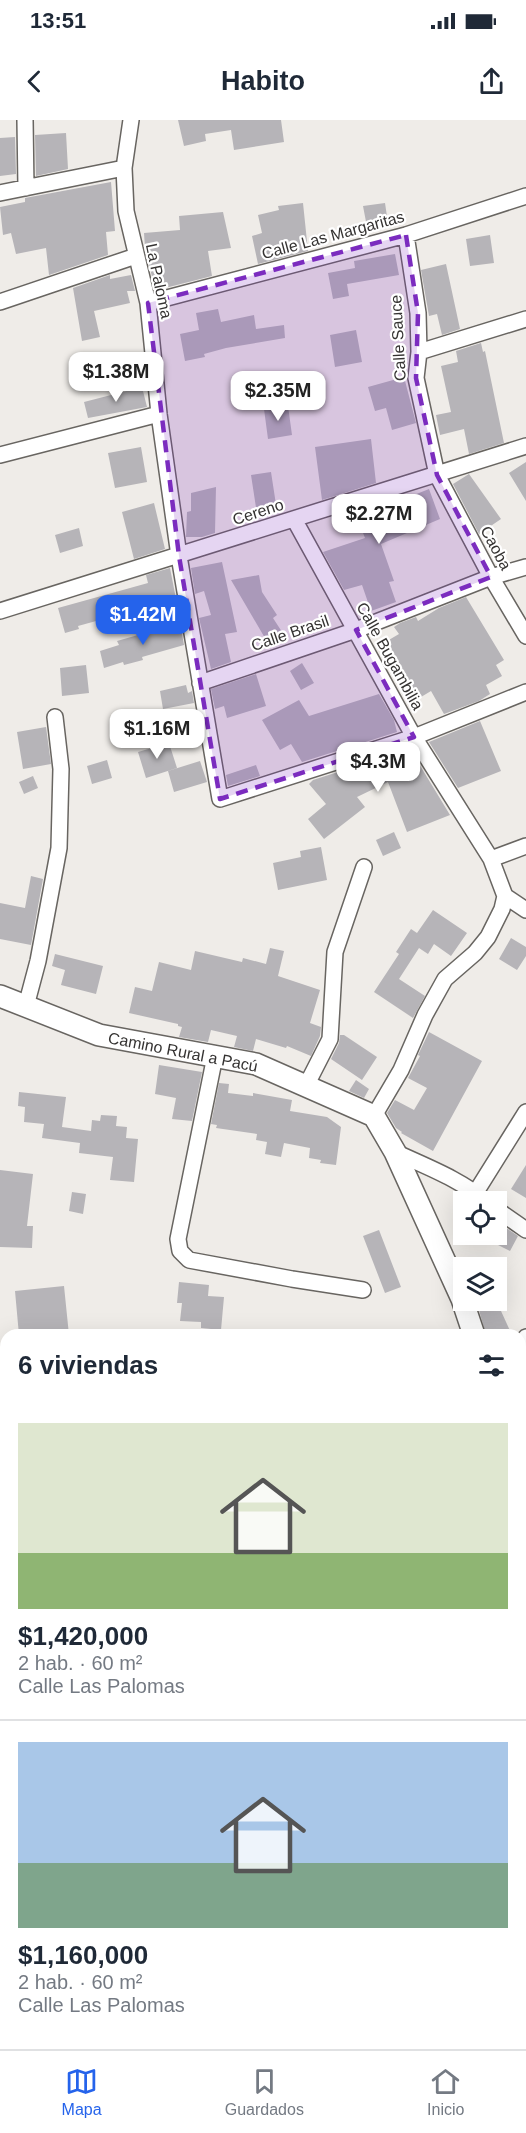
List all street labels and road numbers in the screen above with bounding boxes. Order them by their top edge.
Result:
street label: Calle Las Margaritas [260,208,406,262]
street label: La Paloma [143,242,175,320]
street label: Calle Sauce [387,294,409,382]
street label: Cereno [230,496,286,528]
street label: Caoba [477,523,515,573]
street label: Calle Bugambilia [353,599,427,713]
street label: Calle Brasil [249,612,331,654]
street label: Camino Rural a Pacú [107,1029,259,1075]

